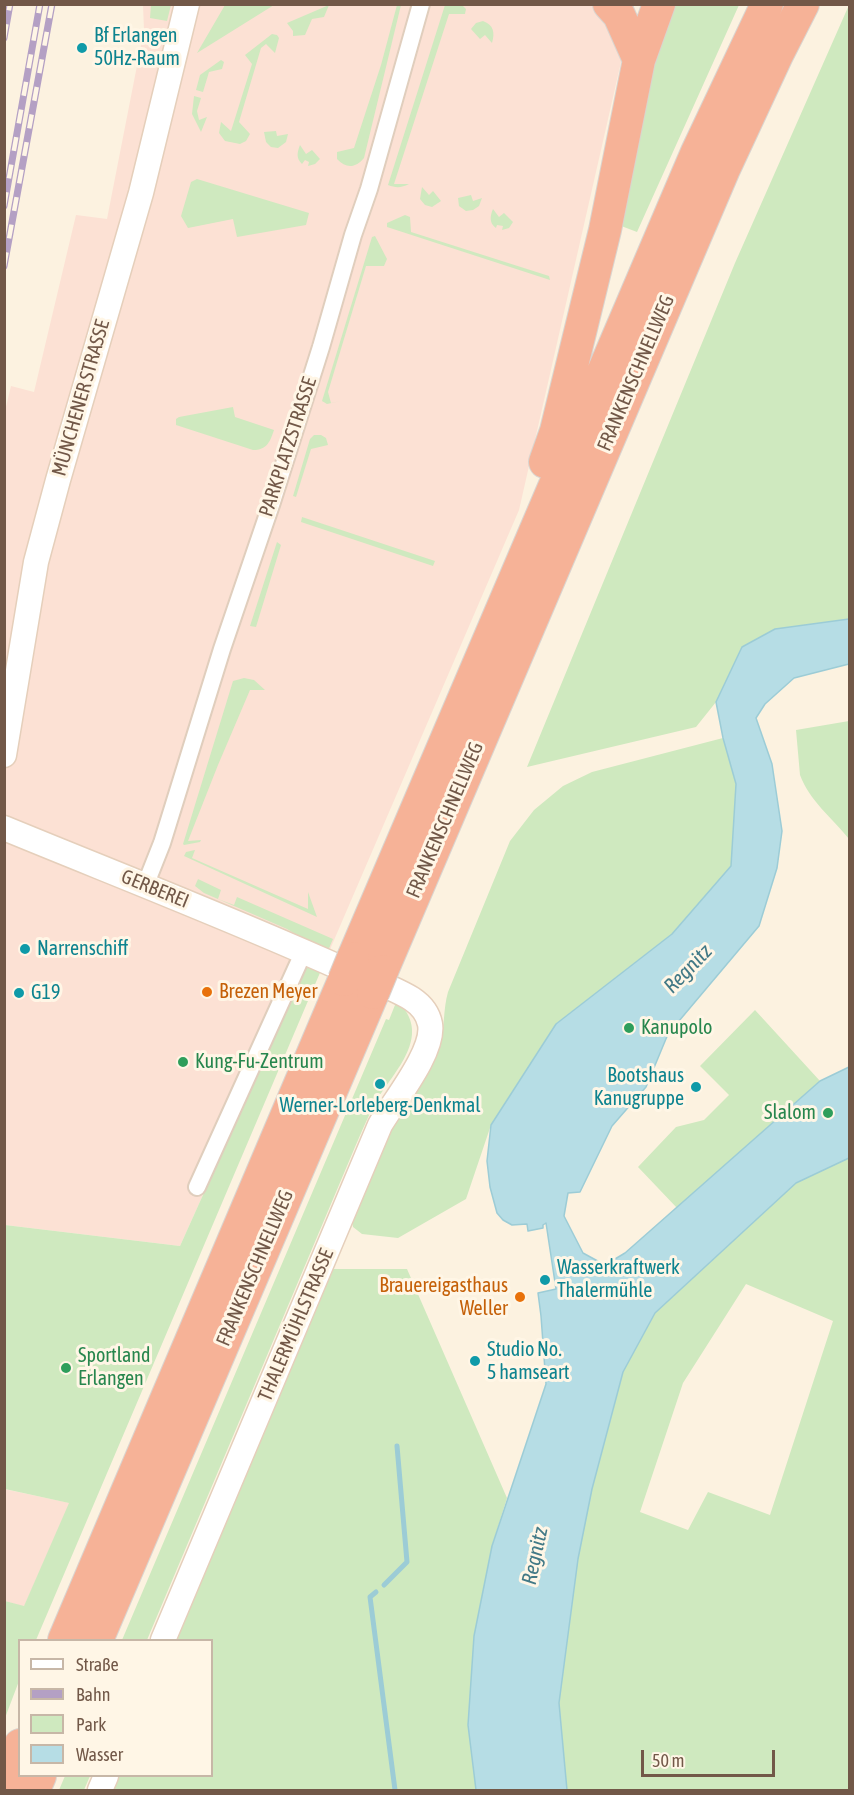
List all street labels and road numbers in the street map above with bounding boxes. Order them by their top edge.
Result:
street label: FRANKENSCHNELLWEG [592,291,680,455]
street label: MÜNCHENER STRASSE [47,317,115,479]
street label: PARKPLATZSTRASSE [254,374,322,520]
street label: FRANKENSCHNELLWEG [401,738,489,902]
street label: GERBEREI [118,865,192,913]
street label: FRANKENSCHNELLWEG [211,1186,299,1350]
street label: THALERMÜHLSTRASSE [253,1245,339,1405]

